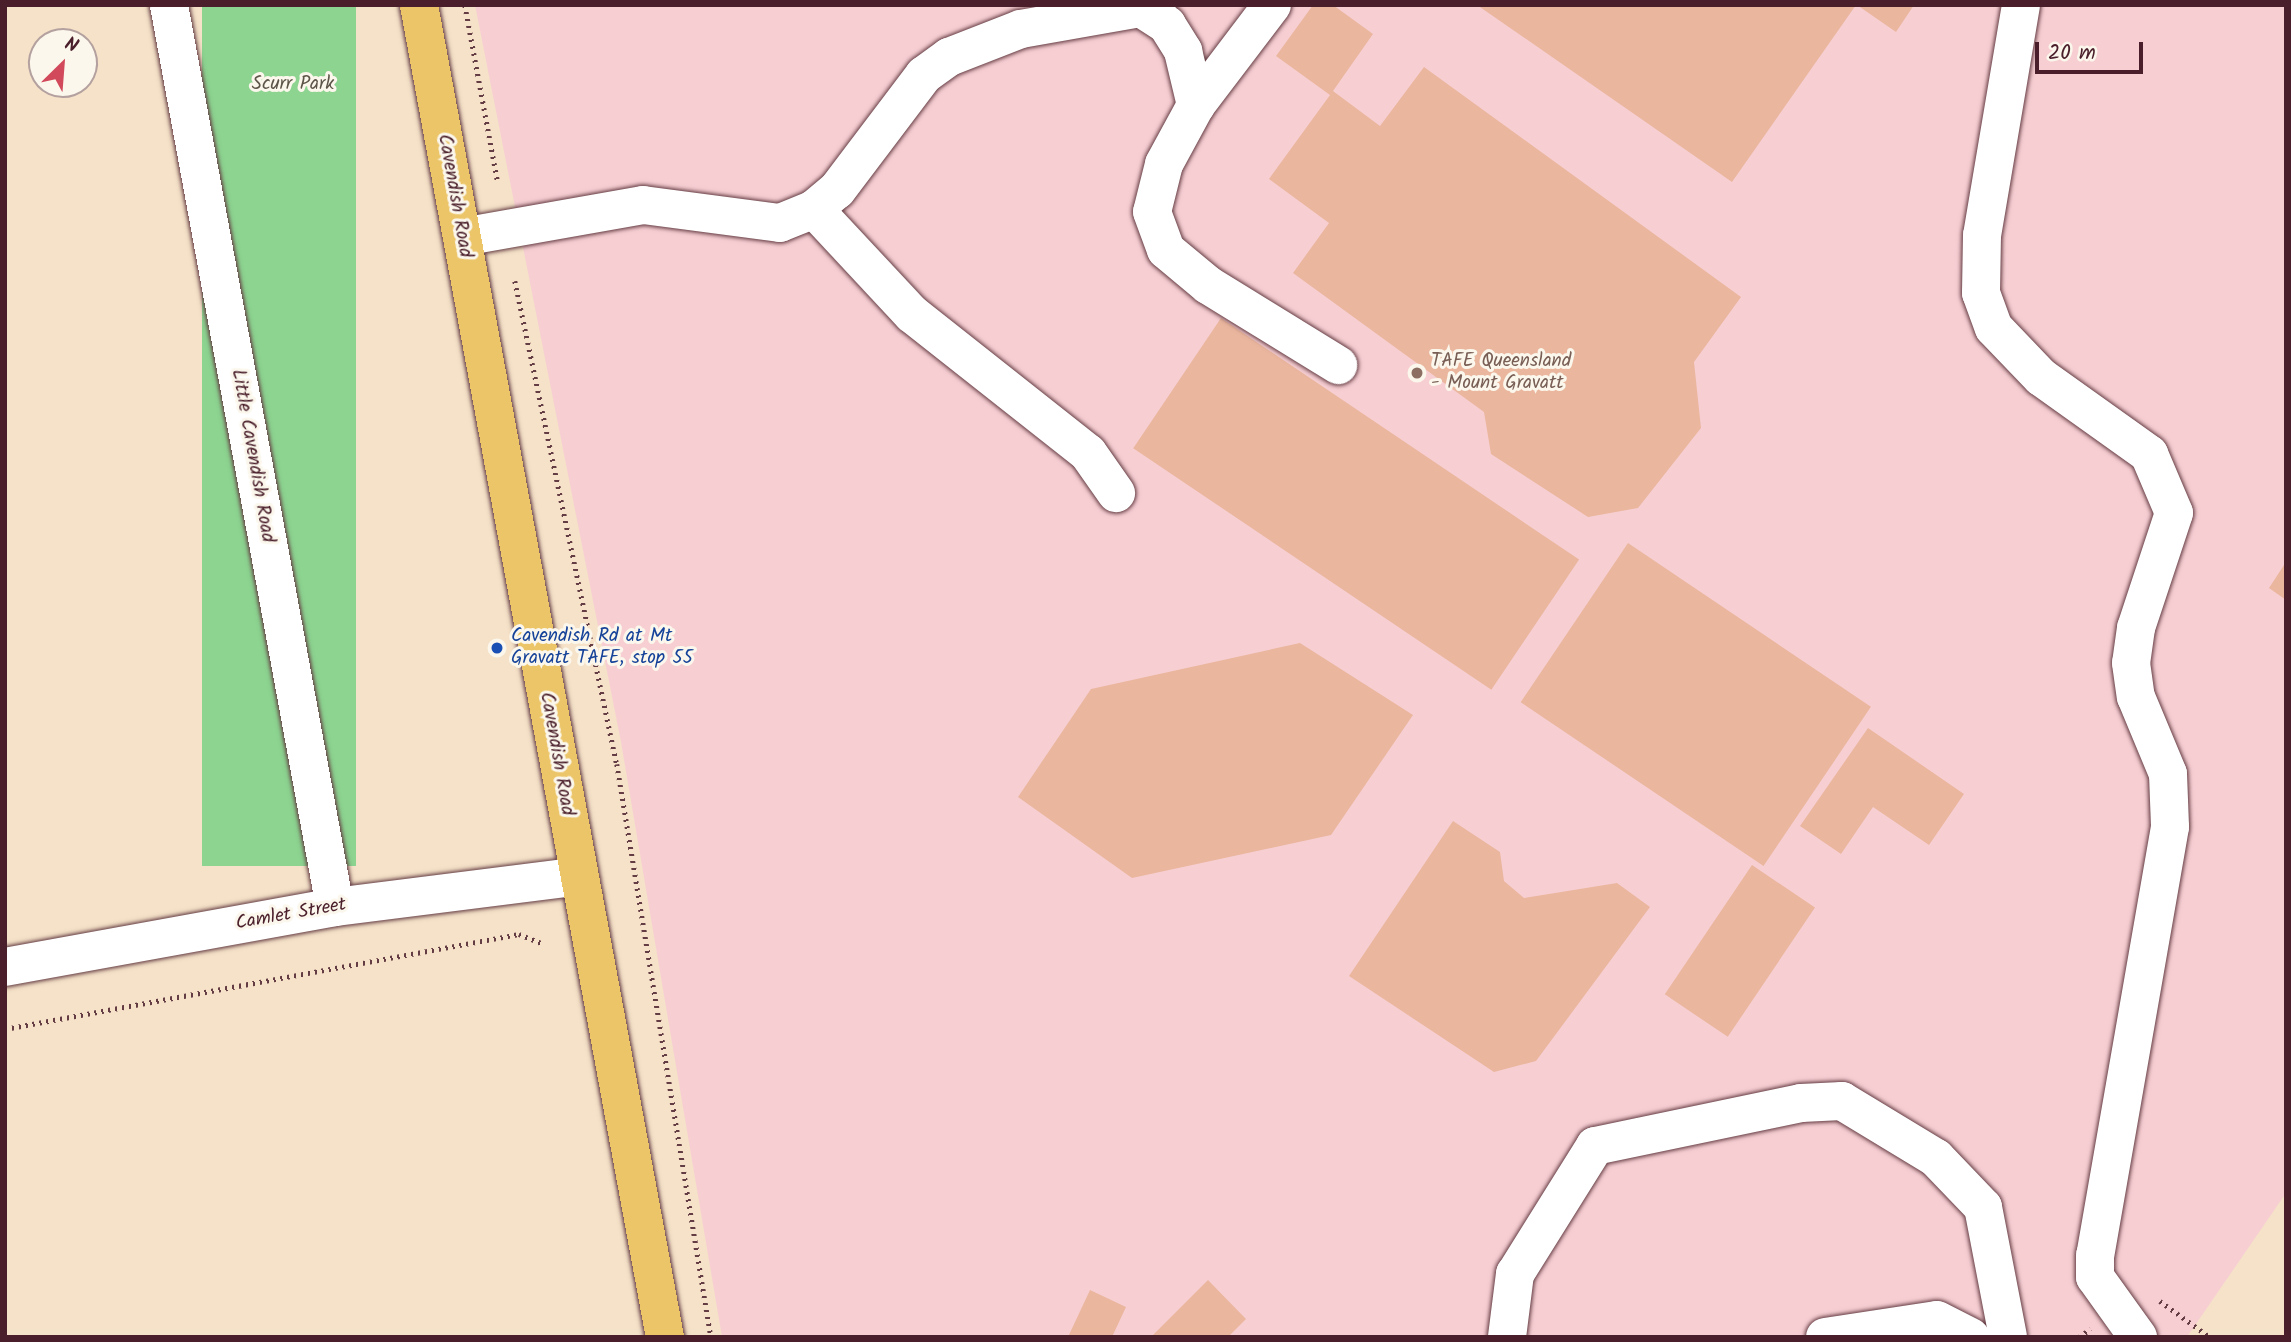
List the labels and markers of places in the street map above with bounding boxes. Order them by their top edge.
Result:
place label: TAFE Queensland - Mount Gravatt [1431,351,1571,395]
marker: TAFE Queensland - Mount Gravatt [1409,365,1425,381]
place label: Cavendish Rd at Mt Gravatt TAFE, stop 55 [511,626,693,670]
marker: Cavendish Rd at Mt Gravatt TAFE, stop 55 [489,640,505,656]

